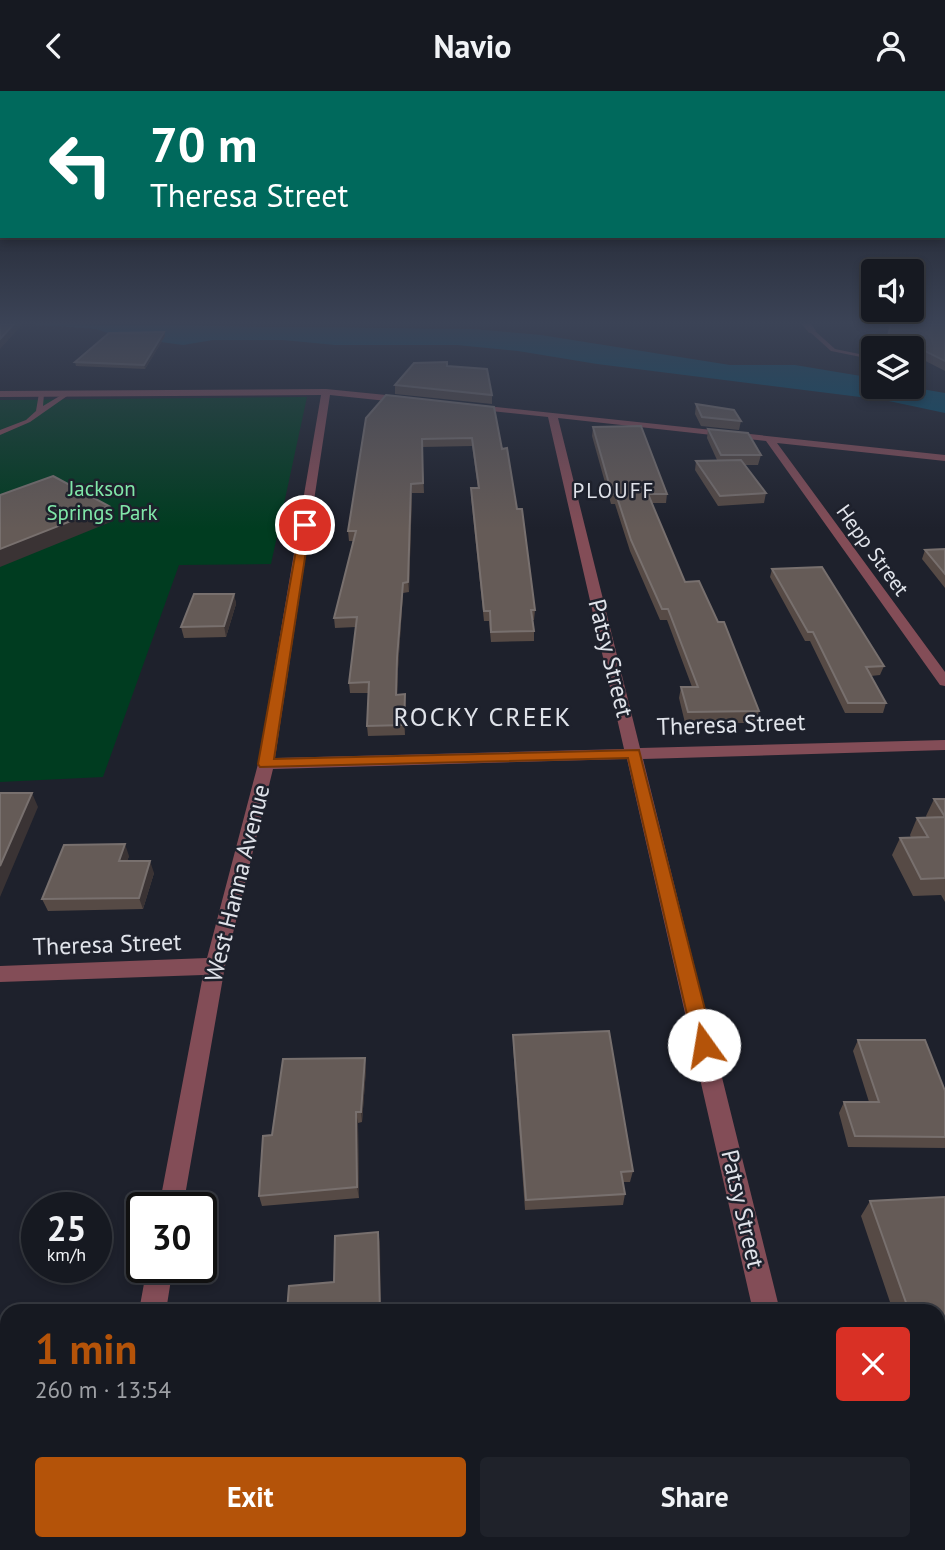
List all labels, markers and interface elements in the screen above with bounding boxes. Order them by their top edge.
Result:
text: Navio [434,25,511,67]
icon: back [35,27,73,65]
icon: person [872,27,910,65]
text: 70 m [150,112,257,176]
icon: left [35,119,126,210]
text: Theresa Street [150,174,348,216]
map controls [861,259,924,399]
button: sound [861,259,924,322]
button: layers [861,336,924,399]
park label: Jackson Springs Park [46,475,158,526]
district label: PLOUFF [573,477,655,504]
pin [275,495,335,555]
street label: Hepp Street [831,499,915,601]
icon: arrive [286,506,324,544]
street label: Patsy Street [581,596,641,720]
district label: ROCKY CREEK [394,700,572,733]
street label: Theresa Street [656,706,806,742]
street label: West Hanna Avenue [197,781,277,985]
street label: Theresa Street [32,926,182,962]
position arrow [667,1008,741,1082]
street label: Patsy Street [714,1147,772,1271]
speed limit sign: 30 [126,1192,217,1283]
text: 25 [47,1205,86,1251]
text: km/h [47,1243,86,1266]
text: 1 min [35,1321,137,1376]
button: close [836,1327,910,1401]
text: 260 m · 13:54 [35,1375,171,1404]
button: Exit [35,1457,466,1537]
button: Share [480,1457,910,1537]

